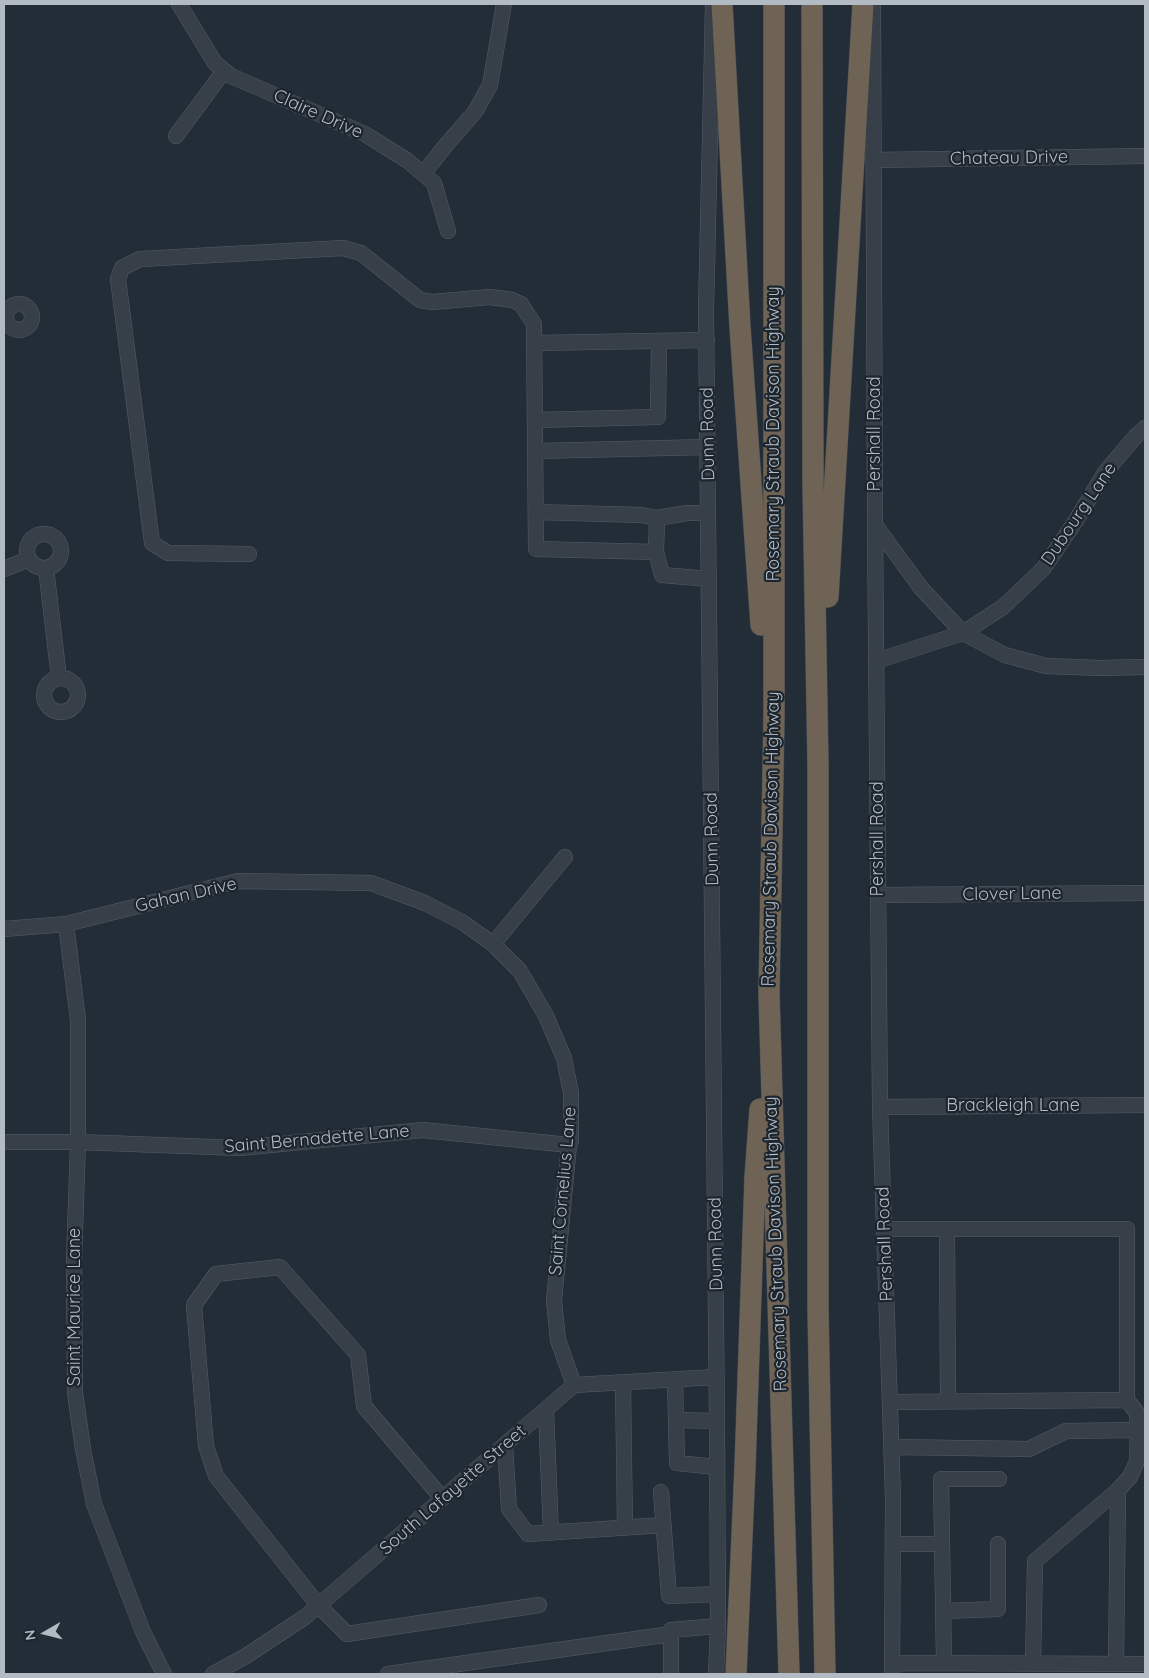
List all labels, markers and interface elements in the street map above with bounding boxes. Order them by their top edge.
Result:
street label: Claire Drive [270,85,366,143]
street label: Chateau Drive [950,146,1068,170]
street label: Rosemary Straub Davison Highway [763,286,785,582]
street label: Pershall Road [864,376,886,492]
street label: Dunn Road [696,387,720,481]
street label: Dubourg Lane [1037,459,1121,569]
street label: Rosemary Straub Davison Highway [758,691,784,987]
street label: Pershall Road [867,781,889,897]
street label: Dunn Road [700,792,724,886]
street label: Gahan Drive [133,873,239,917]
street label: Clover Lane [962,882,1062,906]
street label: Brackleigh Lane [946,1095,1080,1117]
street label: Rosemary Straub Davison Highway [760,1096,792,1392]
street label: Saint Cornelius Lane [545,1106,581,1276]
street label: Saint Bernadette Lane [224,1120,410,1158]
street label: Pershall Road [872,1186,898,1302]
street label: Dunn Road [704,1197,728,1291]
street label: Saint Maurice Lane [64,1228,86,1386]
street label: South Lafayette Street [375,1420,531,1560]
north arrow [20,1608,70,1658]
text: N [21,1629,40,1641]

